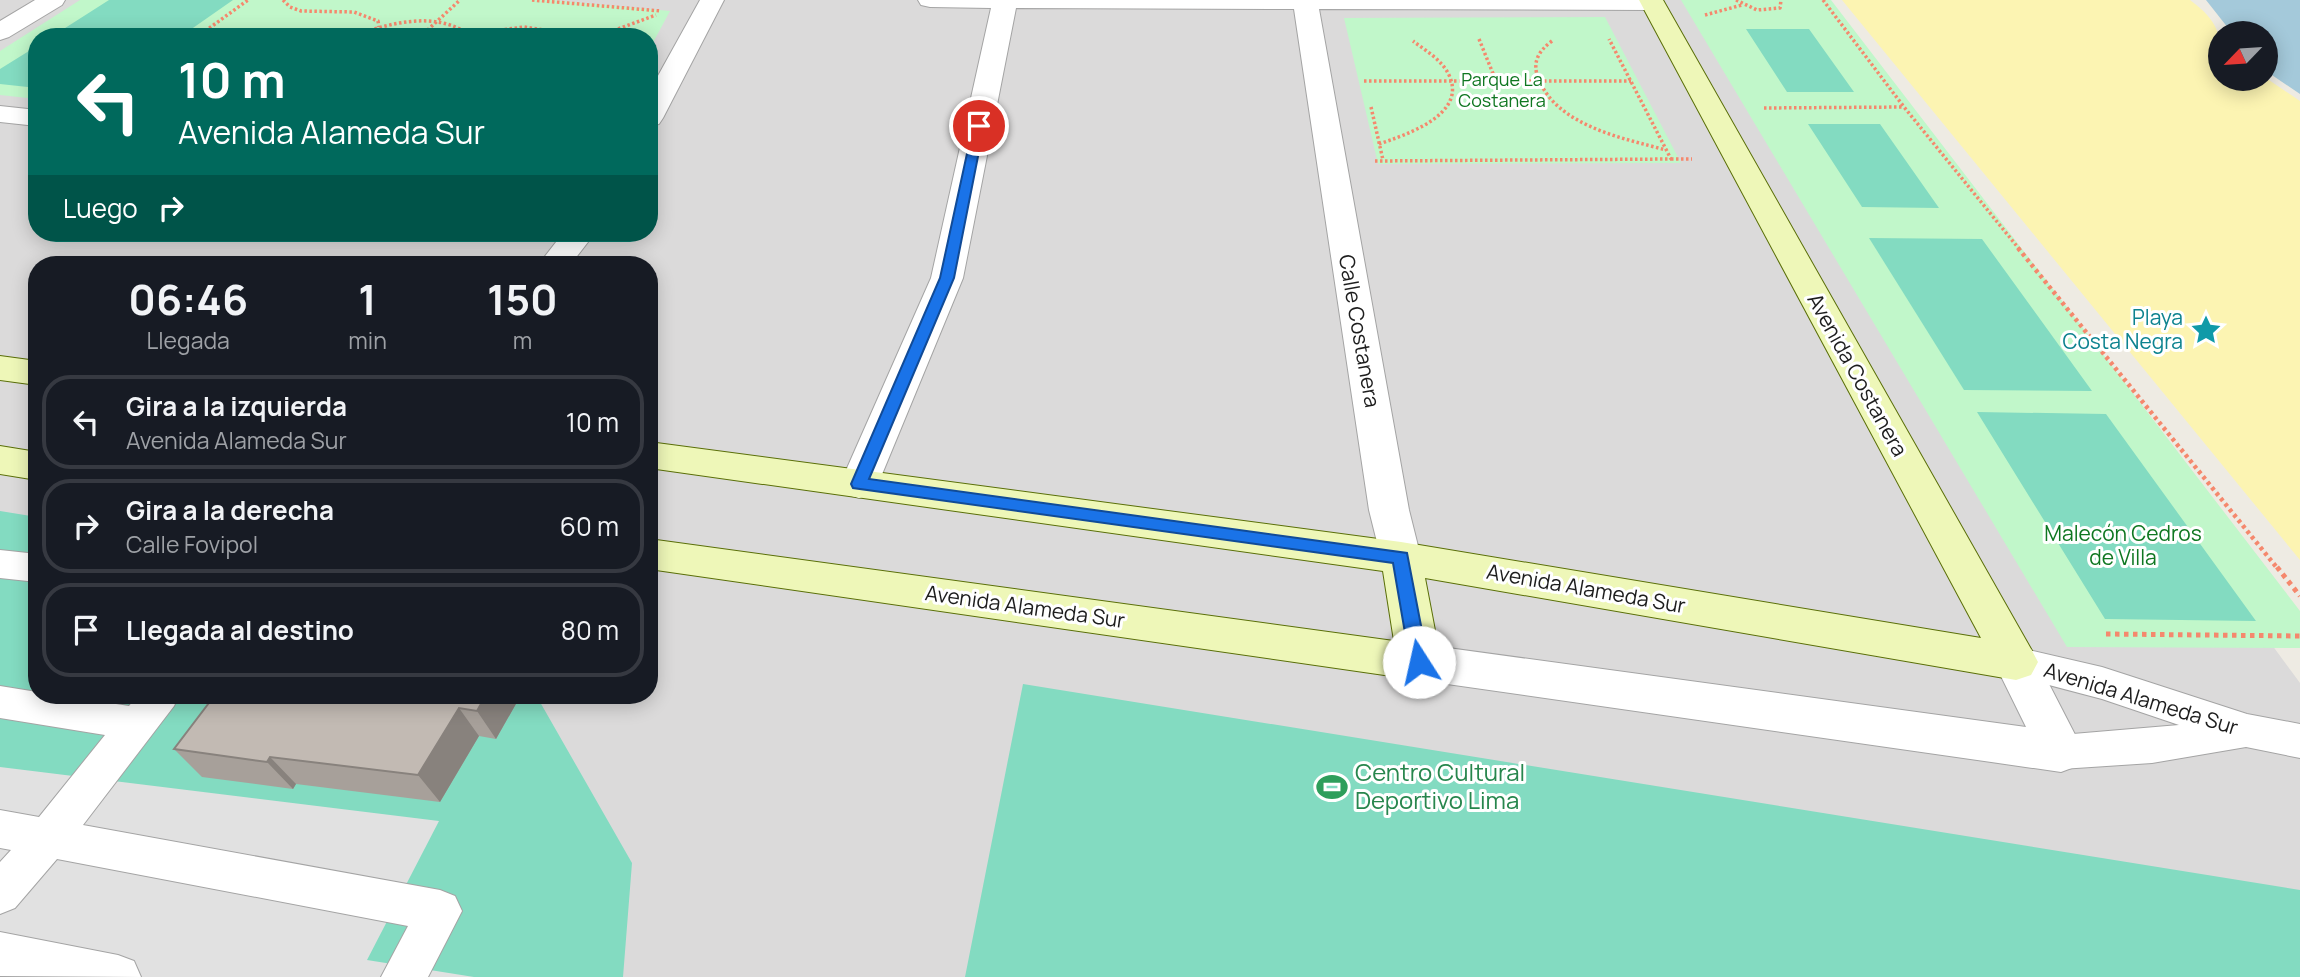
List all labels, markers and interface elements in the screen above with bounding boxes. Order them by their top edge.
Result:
north arrow [2208,21,2278,91]
map controls [2208,21,2278,91]
text: 10 m [178,46,286,113]
icon: left [63,56,154,147]
park label: Parque La Costanera [1458,67,1546,112]
pin [949,96,1009,156]
icon: arrive [960,107,998,145]
text: Avenida Alameda Sur [178,110,485,154]
icon: right [152,189,190,227]
text: Luego [63,190,138,226]
street label: Calle Costanera [1333,252,1387,410]
text: 06:46 [128,270,248,328]
text: 1 [358,270,377,328]
text: 150 [487,270,558,328]
street label: Avenida Costanera [1801,288,1914,461]
place label: Playa Costa Negra [2062,303,2183,355]
place icon: Playa Costa Negra [2189,313,2223,347]
text: Llegada [146,324,230,356]
text: min [348,324,387,356]
text: m [513,324,532,356]
text: Gira a la izquierda [126,388,347,424]
icon: left [67,403,105,441]
text: 10 m [566,404,619,440]
text: Avenida Alameda Sur [126,424,347,456]
text: Gira a la derecha [126,492,334,528]
icon: right [67,507,105,545]
text: 60 m [560,508,619,544]
park label: Malecón Cedros de Villa [2044,519,2202,571]
text: Calle Fovipol [126,528,258,560]
street label: Avenida Alameda Sur [1485,557,1688,619]
street label: Avenida Alameda Sur [923,578,1127,634]
icon: arrive [67,611,105,649]
text: Llegada al destino [126,612,354,648]
text: 80 m [561,612,619,648]
position arrow [1382,625,1456,699]
street label: Avenida Alameda Sur [2041,655,2242,741]
place label: Centro Cultural Deportivo Lima [1355,755,1525,816]
sports icon: Centro Cultural Deportivo Lima [1315,770,1349,804]

